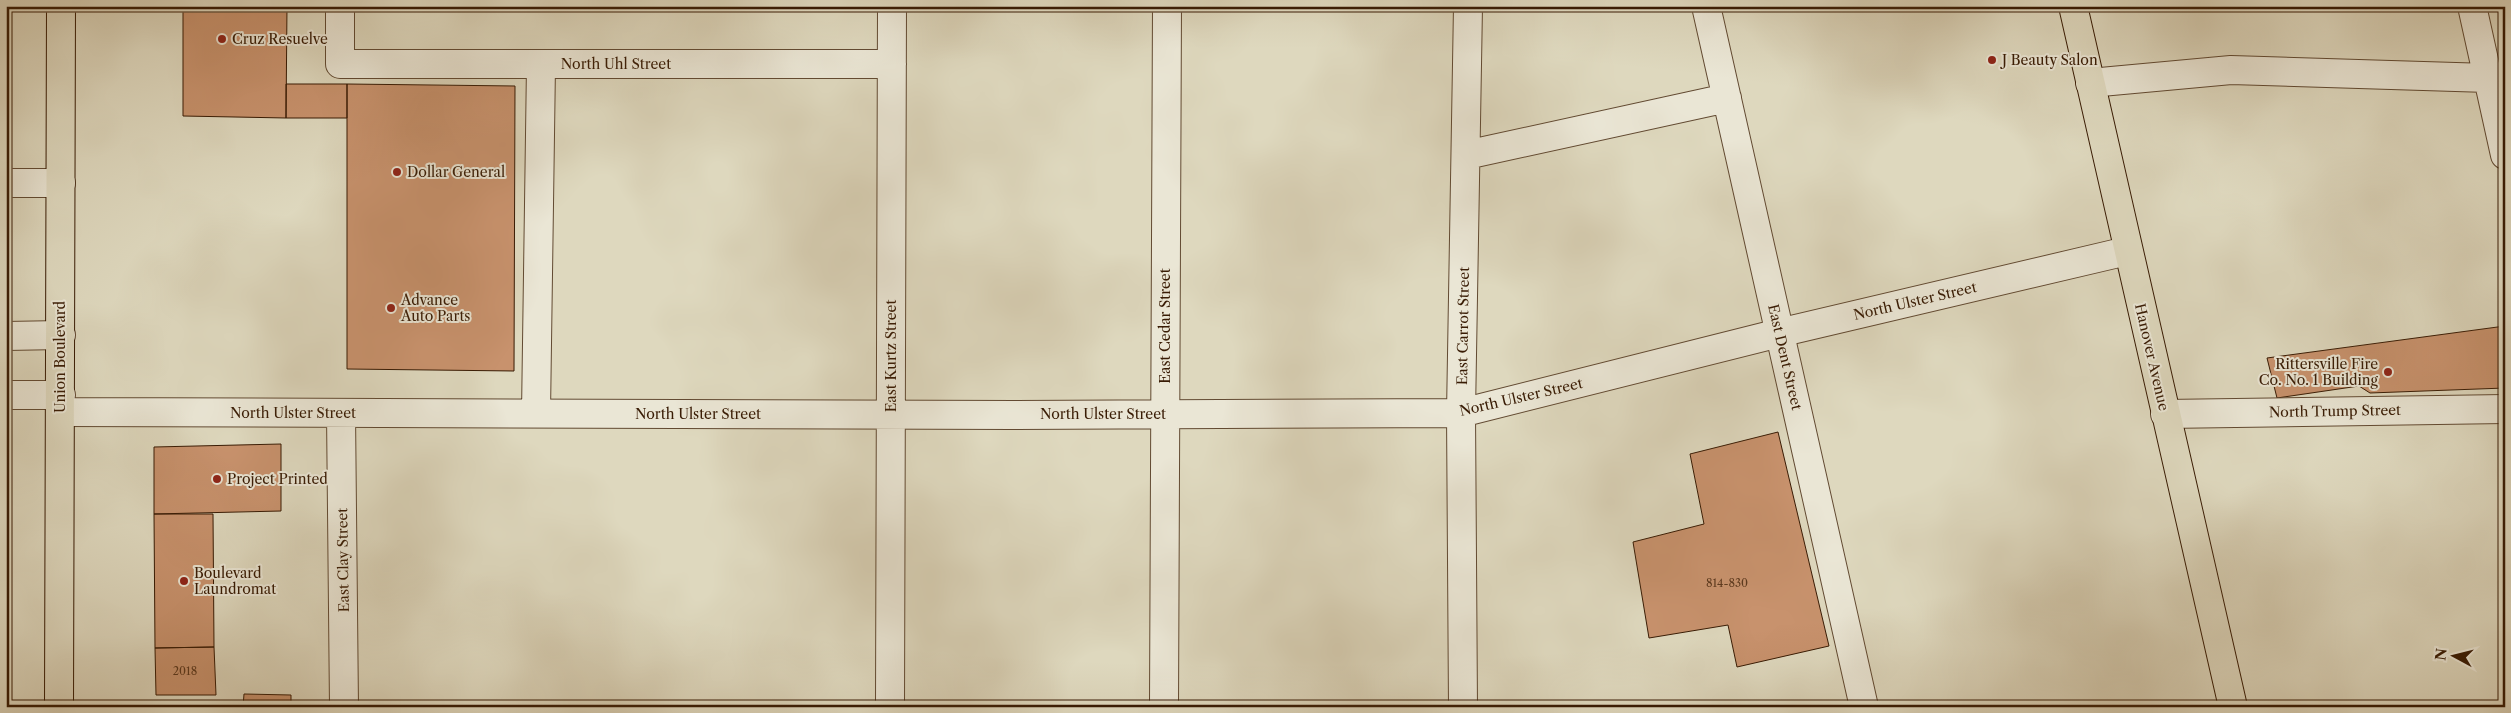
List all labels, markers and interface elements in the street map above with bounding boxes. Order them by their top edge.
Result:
place label: Cruz Resuelve [232,30,328,48]
marker: Cruz Resuelve [216,33,228,45]
place label: J Beauty Salon [2000,51,2098,69]
marker: J Beauty Salon [1986,54,1998,66]
street label: North Uhl Street [561,55,671,73]
place label: Dollar General [407,163,505,181]
marker: Dollar General [391,166,403,178]
street label: East Carrot Street [1453,267,1473,385]
street label: East Cedar Street [1156,268,1174,384]
street label: North Ulster Street [1852,278,1978,324]
place label: Advance Auto Parts [400,291,470,325]
street label: Union Boulevard [51,300,69,413]
street label: East Kurtz Street [882,300,900,412]
street label: Hanover Avenue [2131,301,2173,413]
marker: Advance Auto Parts [385,302,397,314]
street label: East Dent Street [1764,302,1806,412]
place label: Rittersville Fire Co. No. 1 Building [2259,355,2379,389]
marker: Rittersville Fire Co. No. 1 Building [2382,366,2394,378]
street label: North Ulster Street [1458,374,1584,420]
street label: North Trump Street [2269,401,2401,421]
street label: North Ulster Street [230,404,356,422]
street label: North Ulster Street [635,405,761,423]
street label: North Ulster Street [1040,405,1166,423]
place label: Project Printed [227,470,328,488]
marker: Project Printed [211,473,223,485]
street label: East Clay Street [333,508,353,612]
place label: Boulevard Laundromat [194,564,276,598]
marker: Boulevard Laundromat [178,575,190,587]
house number: 814-830 [1706,576,1748,590]
north arrow [2428,630,2478,680]
text: N [2431,647,2451,662]
house number: 2018 [173,664,197,678]

